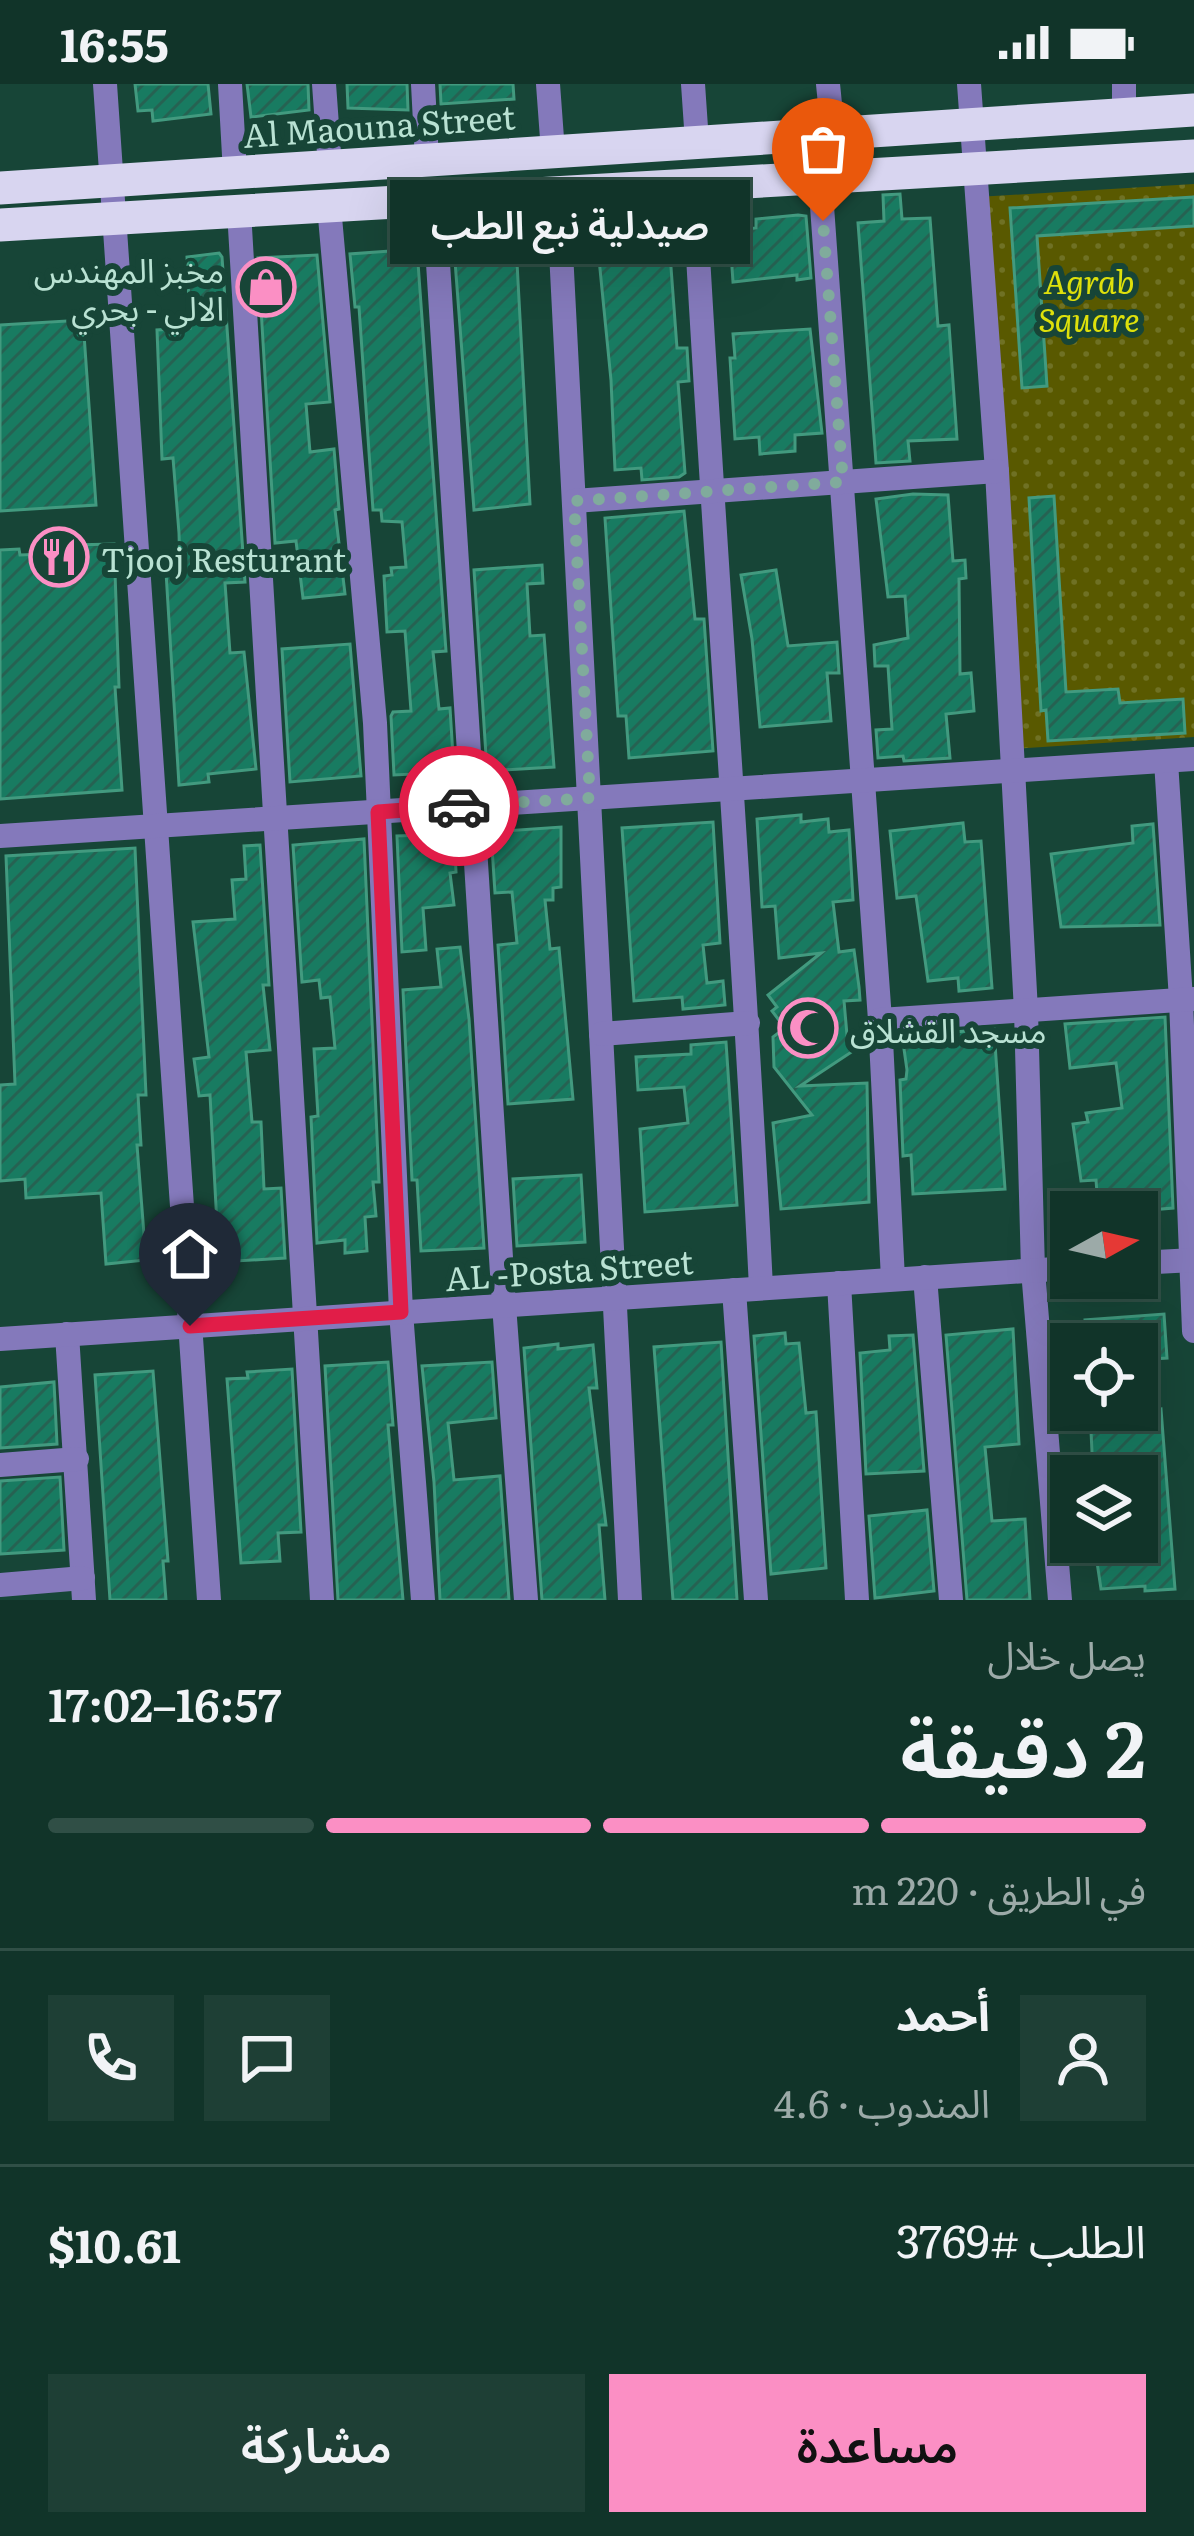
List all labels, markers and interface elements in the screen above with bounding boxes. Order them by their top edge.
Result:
text: 16:55 [60,9,169,76]
street label: Al Maouna Street [241,90,517,158]
pin [772,98,874,221]
icon: bag [790,116,856,182]
callout: صيدلية نبع الطب [391,179,751,263]
text: صيدلية نبع الطب [431,193,709,251]
place label: مخبز المهندس الالي - بحري [34,244,224,334]
park label: Agrab Square [1038,255,1140,342]
shop icon: مخبز المهندس الالي - بحري [235,256,297,318]
restaurant icon: Tjooj Resturant [28,526,90,588]
place label: Tjooj Resturant [101,533,347,582]
courier [399,746,519,866]
icon: car [426,773,492,839]
mosque icon: مسجد القشلاق [777,997,839,1059]
place label: مسجد القشلاق [850,1004,1047,1053]
north arrow [1050,1191,1158,1299]
map controls [1050,1191,1158,1563]
pin [139,1203,241,1326]
icon: home [157,1221,223,1287]
street label: AL -Posta Street [443,1235,695,1301]
button: locate [1050,1323,1158,1431]
button: layers [1050,1455,1158,1563]
text: يصل خلال [988,1624,1146,1682]
text: 16:57–17:02 [48,1669,281,1736]
text: 2 دقيقة [900,1686,1146,1802]
text: في الطريق · 220 m [851,1859,1146,1917]
text: أحمد [896,1978,990,2045]
button: phone [48,1995,174,2121]
button: chat [204,1995,330,2121]
button: person [1020,1995,1146,2121]
text: المندوب · 4.6 [774,2072,990,2130]
text: الطلب #3769 [896,2205,1146,2272]
text: $10.61 [48,2210,181,2277]
button: مشاركة [48,2374,585,2512]
button: مساعدة [609,2374,1146,2512]

